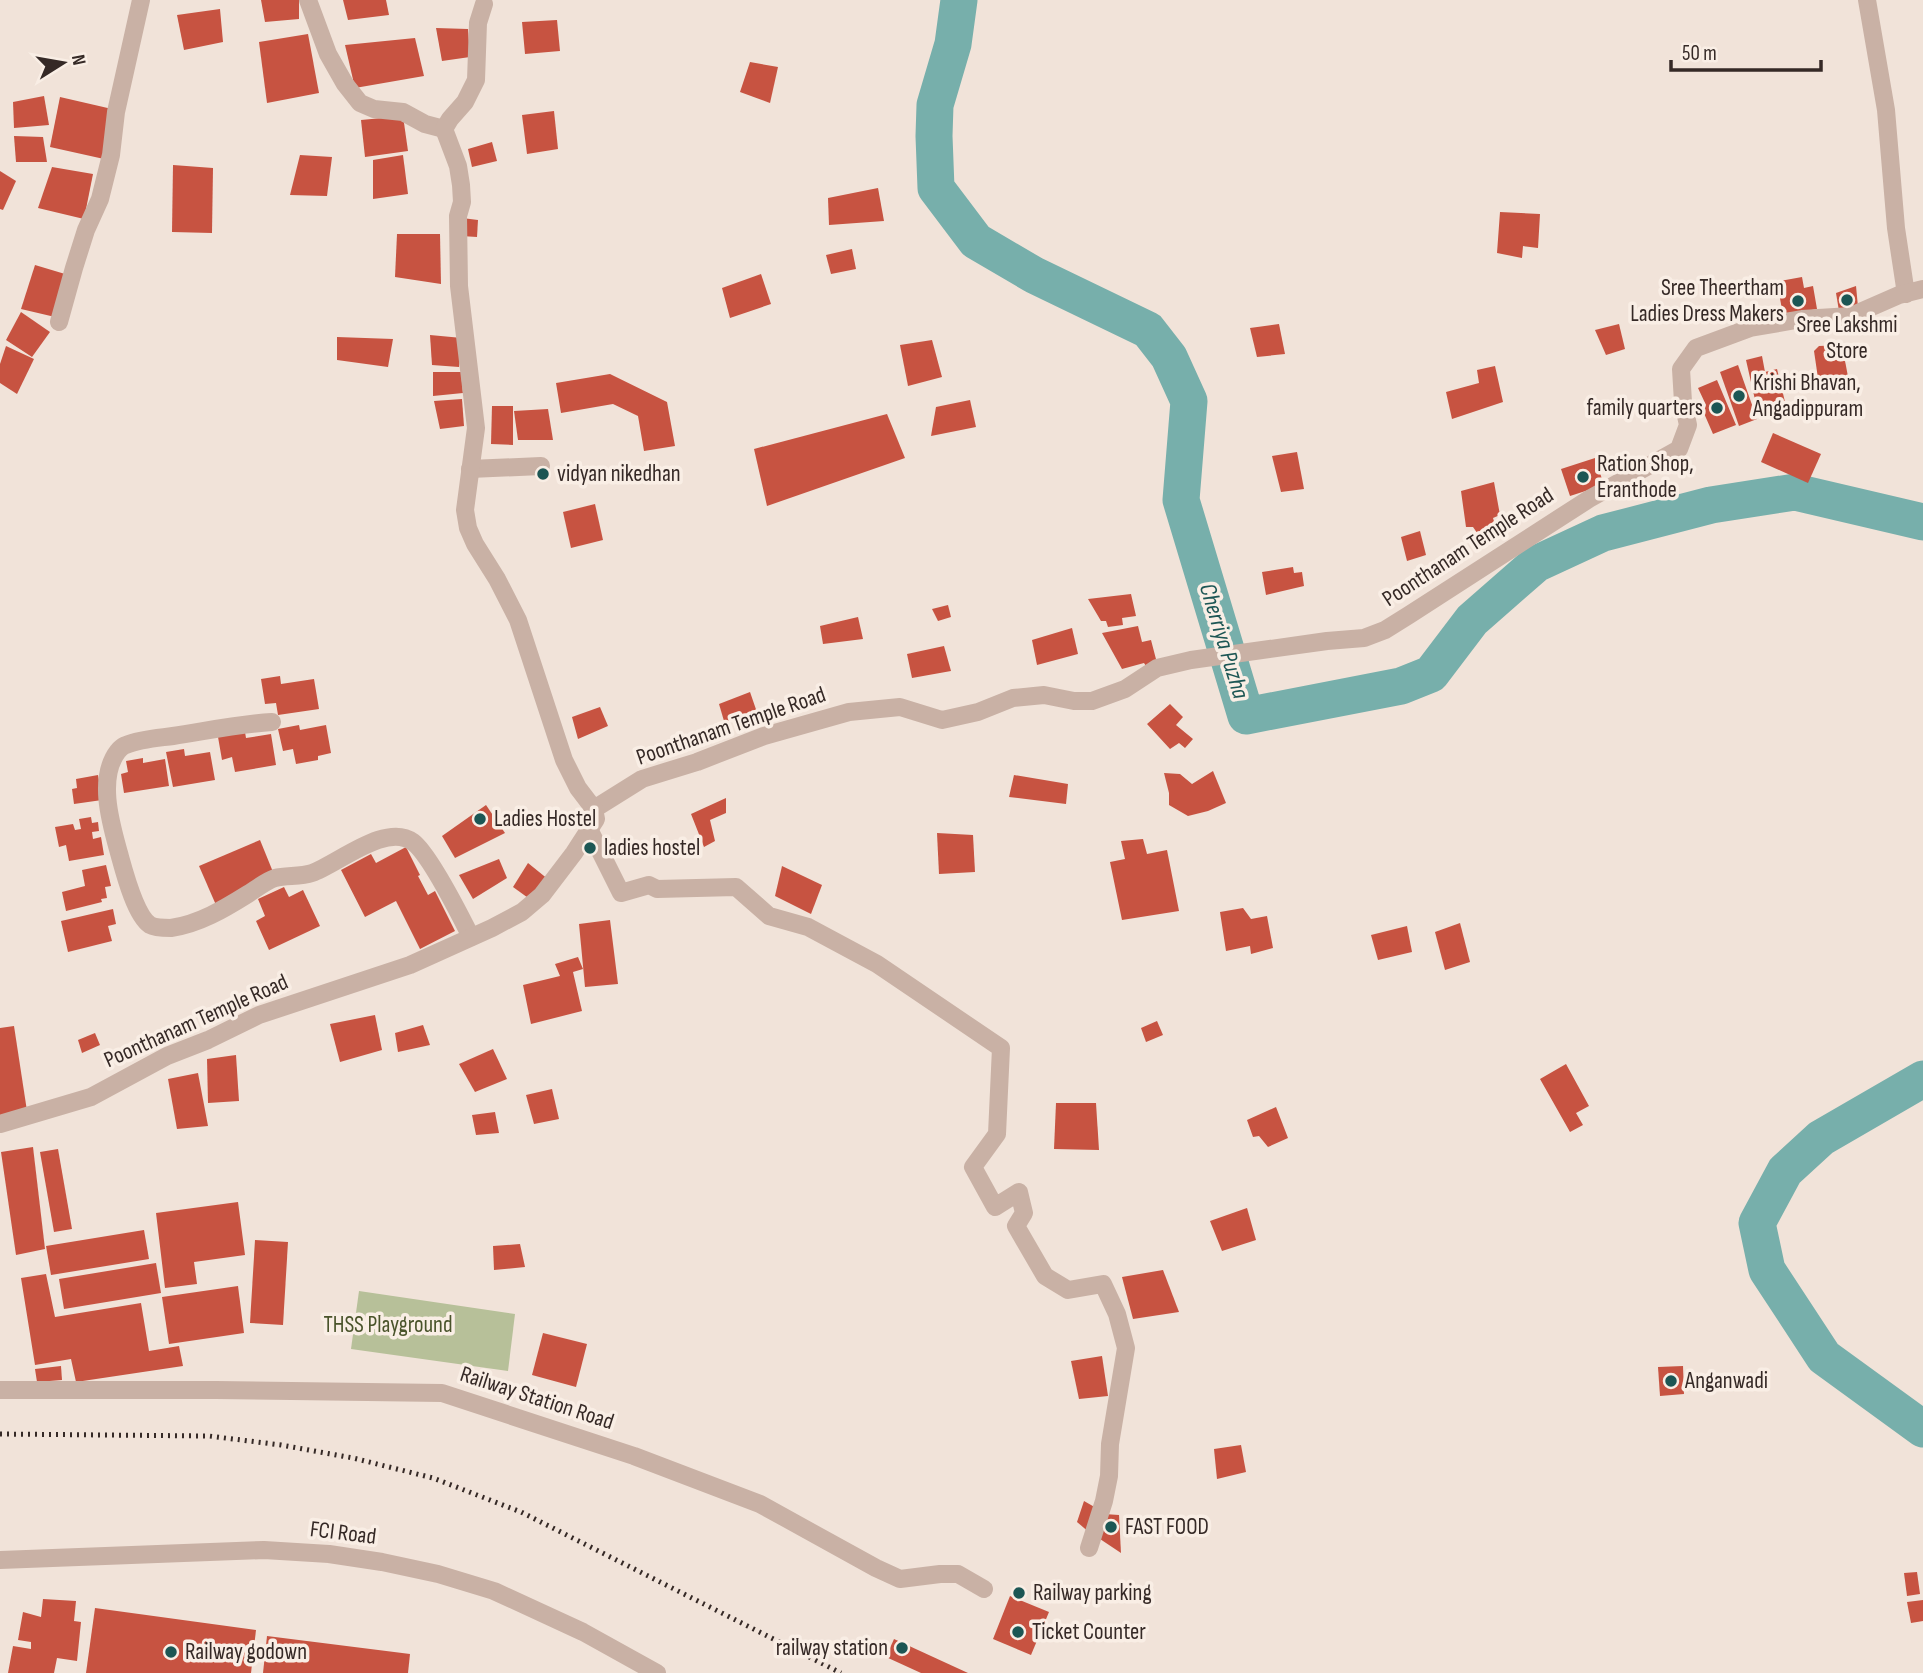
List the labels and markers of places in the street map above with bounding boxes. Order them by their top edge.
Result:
place label: Sree Theertham Ladies Dress Makers [1630,274,1784,328]
marker: Sree Lakshmi Store [1839,292,1855,308]
marker: Sree Theertham Ladies Dress Makers [1790,293,1806,309]
place label: Sree Lakshmi Store [1796,311,1898,365]
place label: Krishi Bhavan, Angadippuram [1752,369,1863,423]
marker: Krishi Bhavan, Angadippuram [1731,388,1747,404]
place label: family quarters [1586,394,1703,422]
marker: family quarters [1709,400,1725,416]
place label: Ration Shop, Eranthode [1597,450,1694,504]
place label: vidyan nikedhan [557,460,681,488]
marker: vidyan nikedhan [535,466,551,482]
marker: Ration Shop, Eranthode [1575,469,1591,485]
place label: Ladies Hostel [494,805,596,833]
marker: Ladies Hostel [472,811,488,827]
place label: ladies hostel [604,834,700,862]
marker: ladies hostel [582,840,598,856]
place label: Anganwadi [1684,1367,1768,1395]
marker: Anganwadi [1663,1373,1679,1389]
place label: FAST FOOD [1125,1513,1209,1541]
marker: FAST FOOD [1103,1519,1119,1535]
place label: Railway parking [1033,1579,1152,1607]
marker: Railway parking [1011,1585,1027,1601]
place label: Ticket Counter [1032,1618,1146,1646]
marker: Ticket Counter [1010,1624,1026,1640]
place label: railway station [776,1634,888,1662]
place label: Railway godown [185,1638,307,1666]
marker: railway station [894,1640,910,1656]
marker: Railway godown [163,1644,179,1660]

